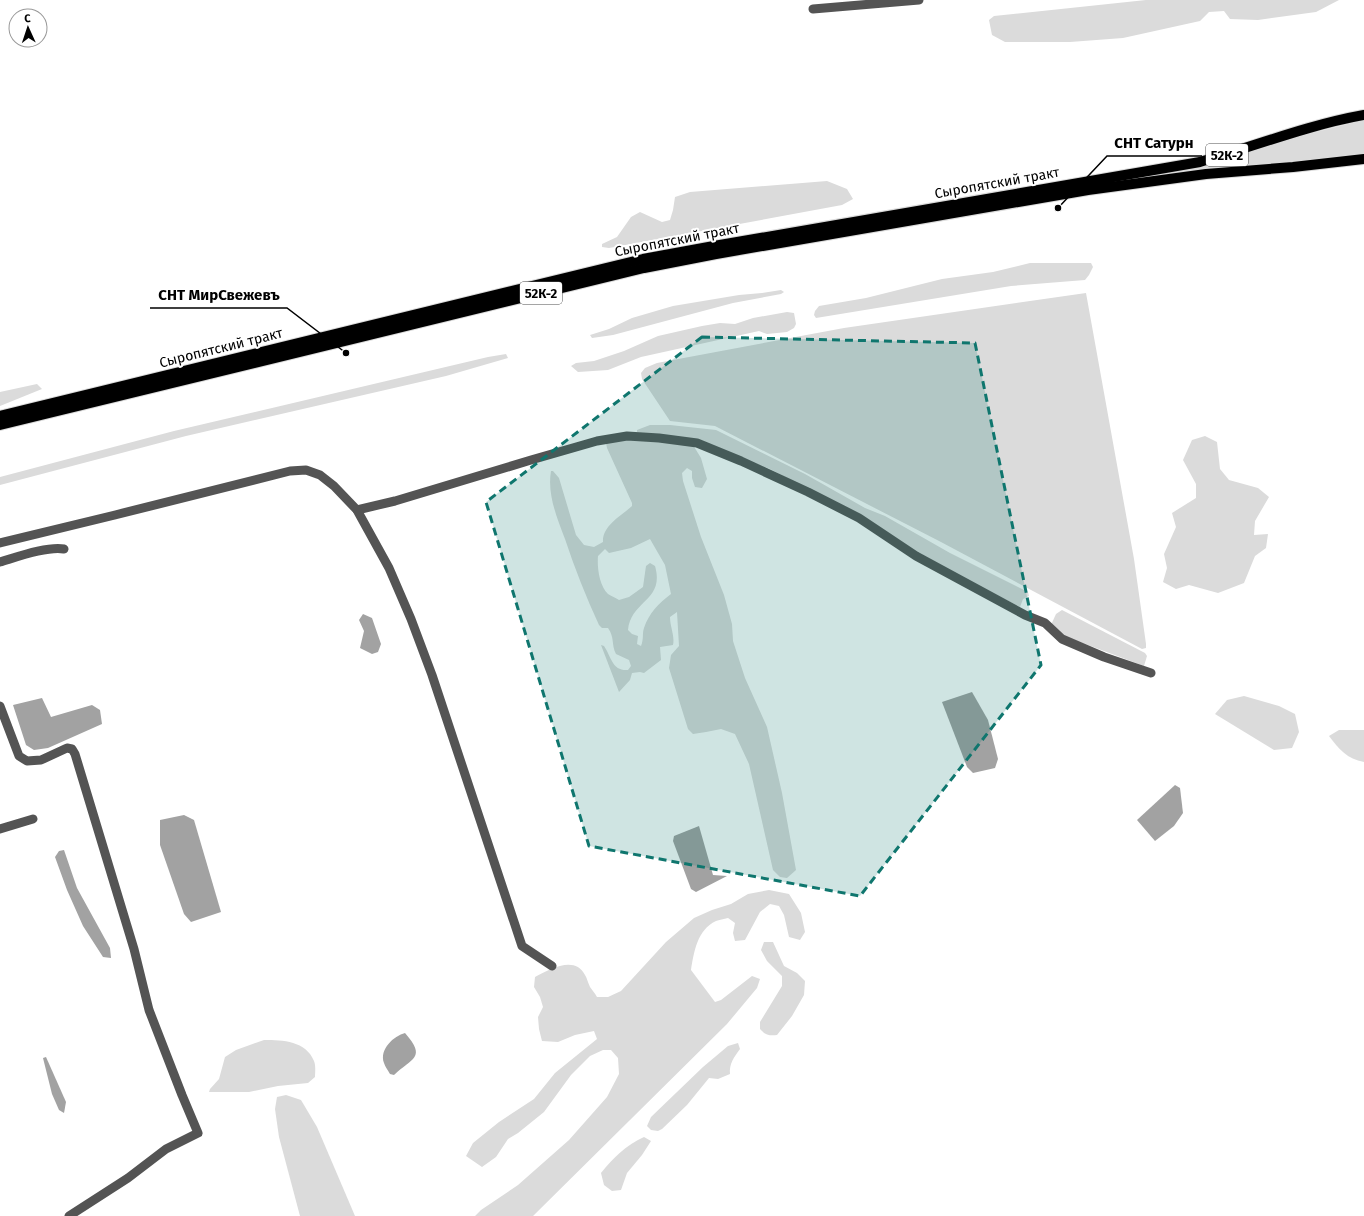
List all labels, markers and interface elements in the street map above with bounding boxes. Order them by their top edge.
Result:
north arrow [8,8,48,48]
text: С [24,12,32,25]
callout: СНТ Сатурн [1107,129,1202,156]
text: СНТ Сатурн [1114,134,1194,152]
road number: 52К-2 [1206,144,1248,166]
street label: Сыропятский тракт [933,164,1061,202]
street label: Сыропятский тракт [613,219,741,260]
callout: СНТ МирСвежевъ [150,281,287,308]
road number: 52К-2 [520,282,562,304]
text: СНТ МирСвежевъ [158,286,280,304]
street label: Сыропятский тракт [158,324,285,372]

